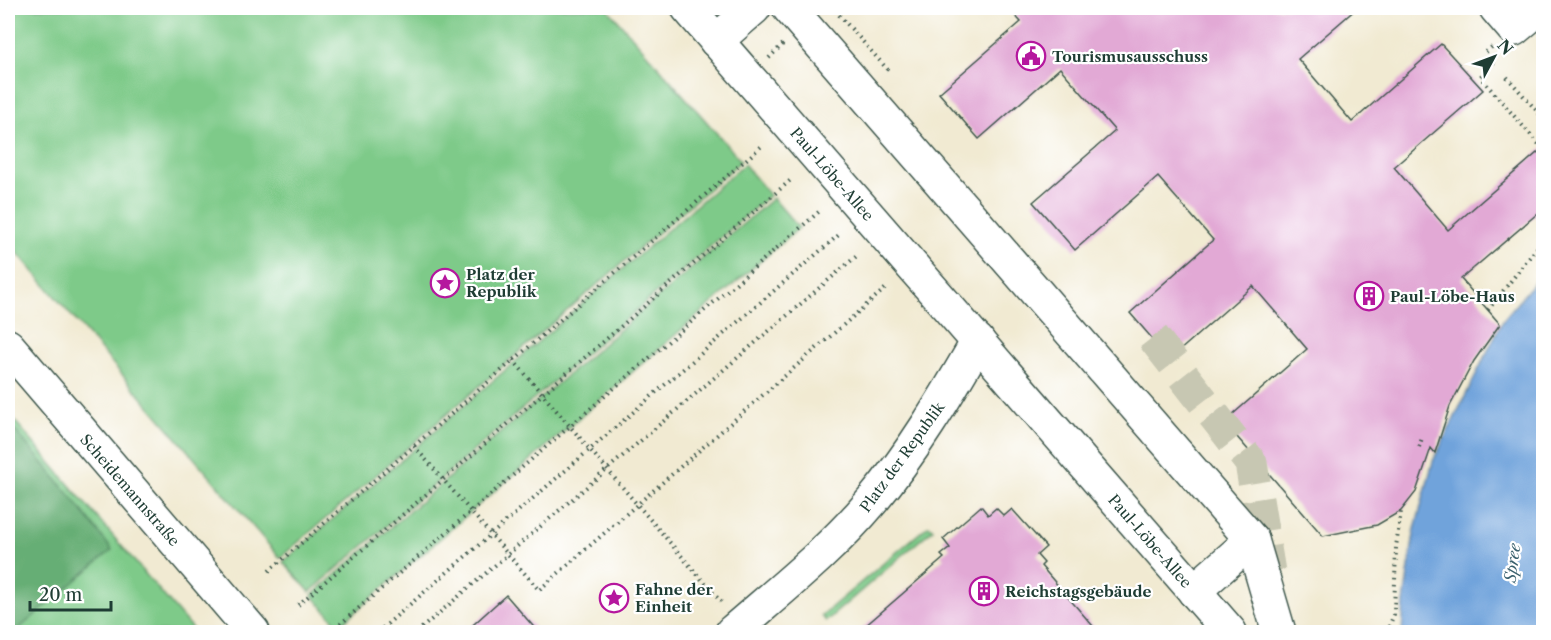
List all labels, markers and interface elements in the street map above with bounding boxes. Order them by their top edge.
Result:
north arrow [1464,27,1524,87]
text: N [1493,35,1517,59]
public building icon: Tourismusausschuss [1015,40,1047,72]
place label: Tourismusausschuss [1052,47,1208,66]
street label: Paul-Löbe-Allee [786,123,878,225]
place label: Platz der Republik [466,265,538,301]
place icon: Platz der Republik [429,267,461,299]
building icon: Paul-Löbe-Haus [1353,280,1385,312]
place label: Paul-Löbe-Haus [1390,287,1515,306]
street label: Platz der Republik [856,397,949,516]
street label: Scheidemannstraße [76,430,184,550]
street label: Paul-Löbe-Allee [1104,490,1196,592]
water label: Spree [1500,541,1524,585]
scale bar [30,574,111,612]
building icon: Reichstagsgebäude [968,575,1000,607]
place label: Fahne der Einheit [635,580,713,616]
place icon: Fahne der Einheit [598,582,630,614]
place label: Reichstagsgebäude [1005,582,1151,601]
text: 20 m [39,584,83,606]

